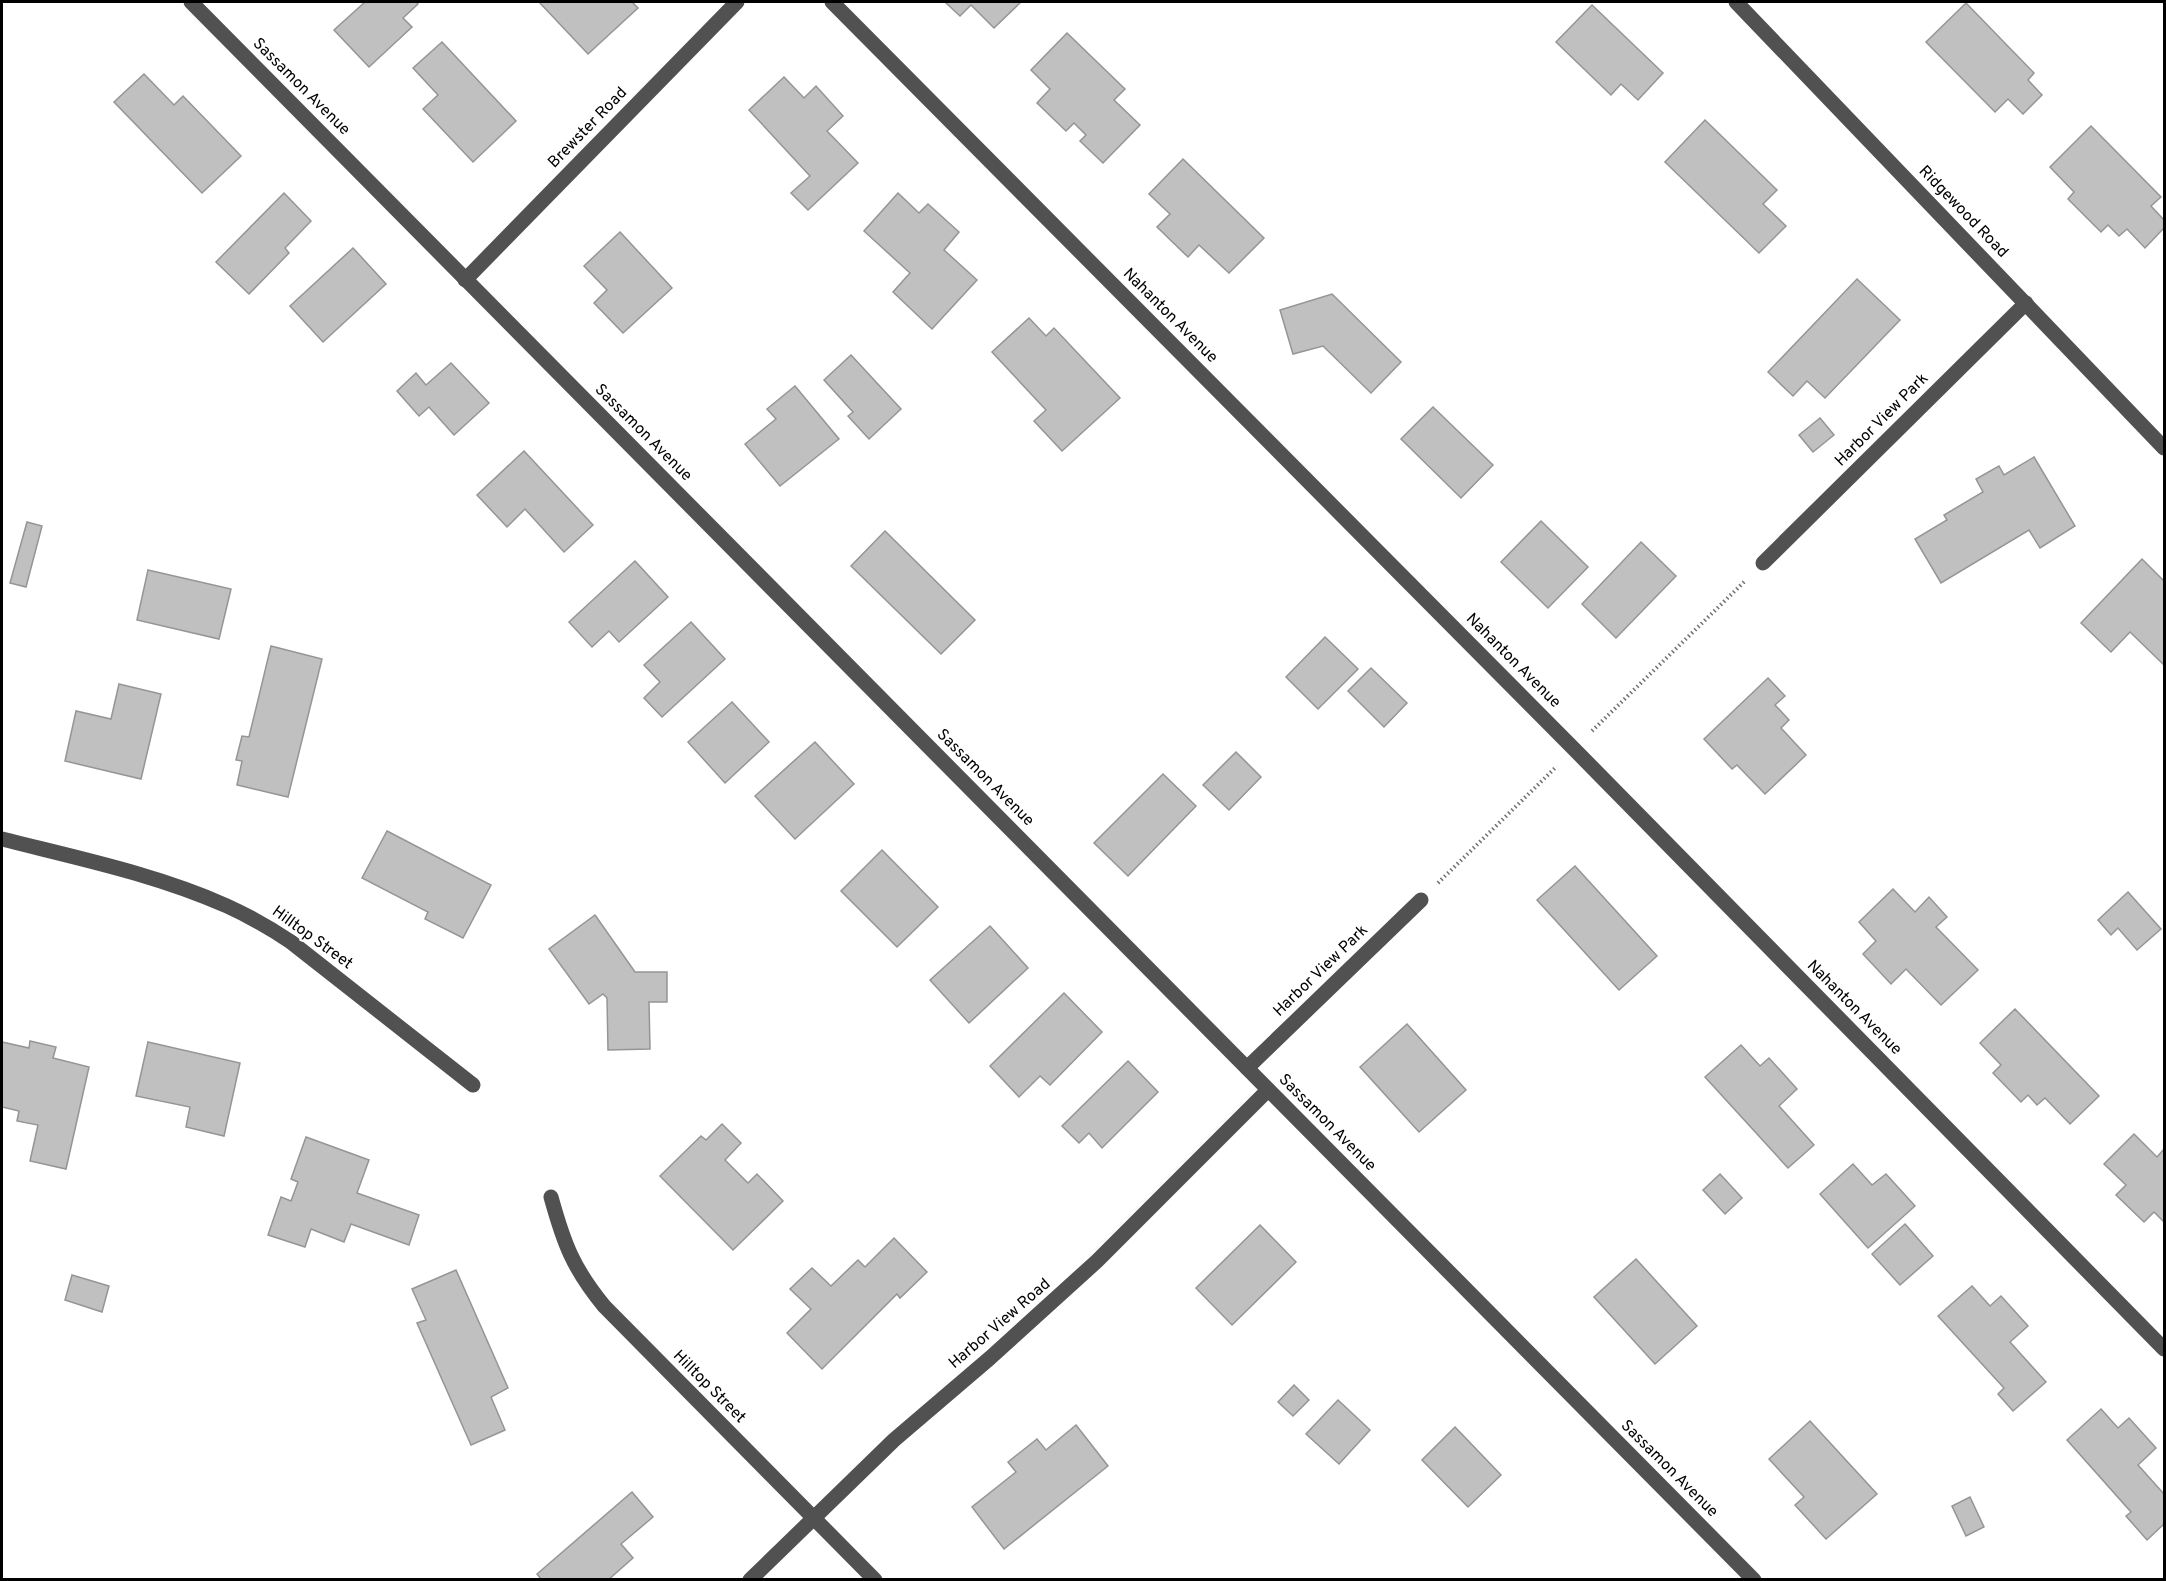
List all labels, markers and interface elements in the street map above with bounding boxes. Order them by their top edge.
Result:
street label: Sassamon Avenue [248,34,354,140]
street label: Brewster Road [544,83,632,173]
street label: Ridgewood Road [1914,162,2012,262]
street label: Nahanton Avenue [1118,264,1222,368]
street label: Harbor View Park [1831,369,1933,471]
street label: Sassamon Avenue [590,380,696,486]
street label: Nahanton Avenue [1461,609,1565,713]
street label: Sassamon Avenue [932,725,1038,831]
street label: Hilltop Street [268,902,356,974]
street label: Harbor View Park [1269,921,1373,1021]
street label: Nahanton Avenue [1802,956,1906,1060]
street label: Sassamon Avenue [1274,1070,1380,1176]
street label: Harbor View Road [945,1274,1055,1374]
street label: Hilltop Street [668,1346,750,1428]
street label: Sassamon Avenue [1616,1416,1722,1522]

